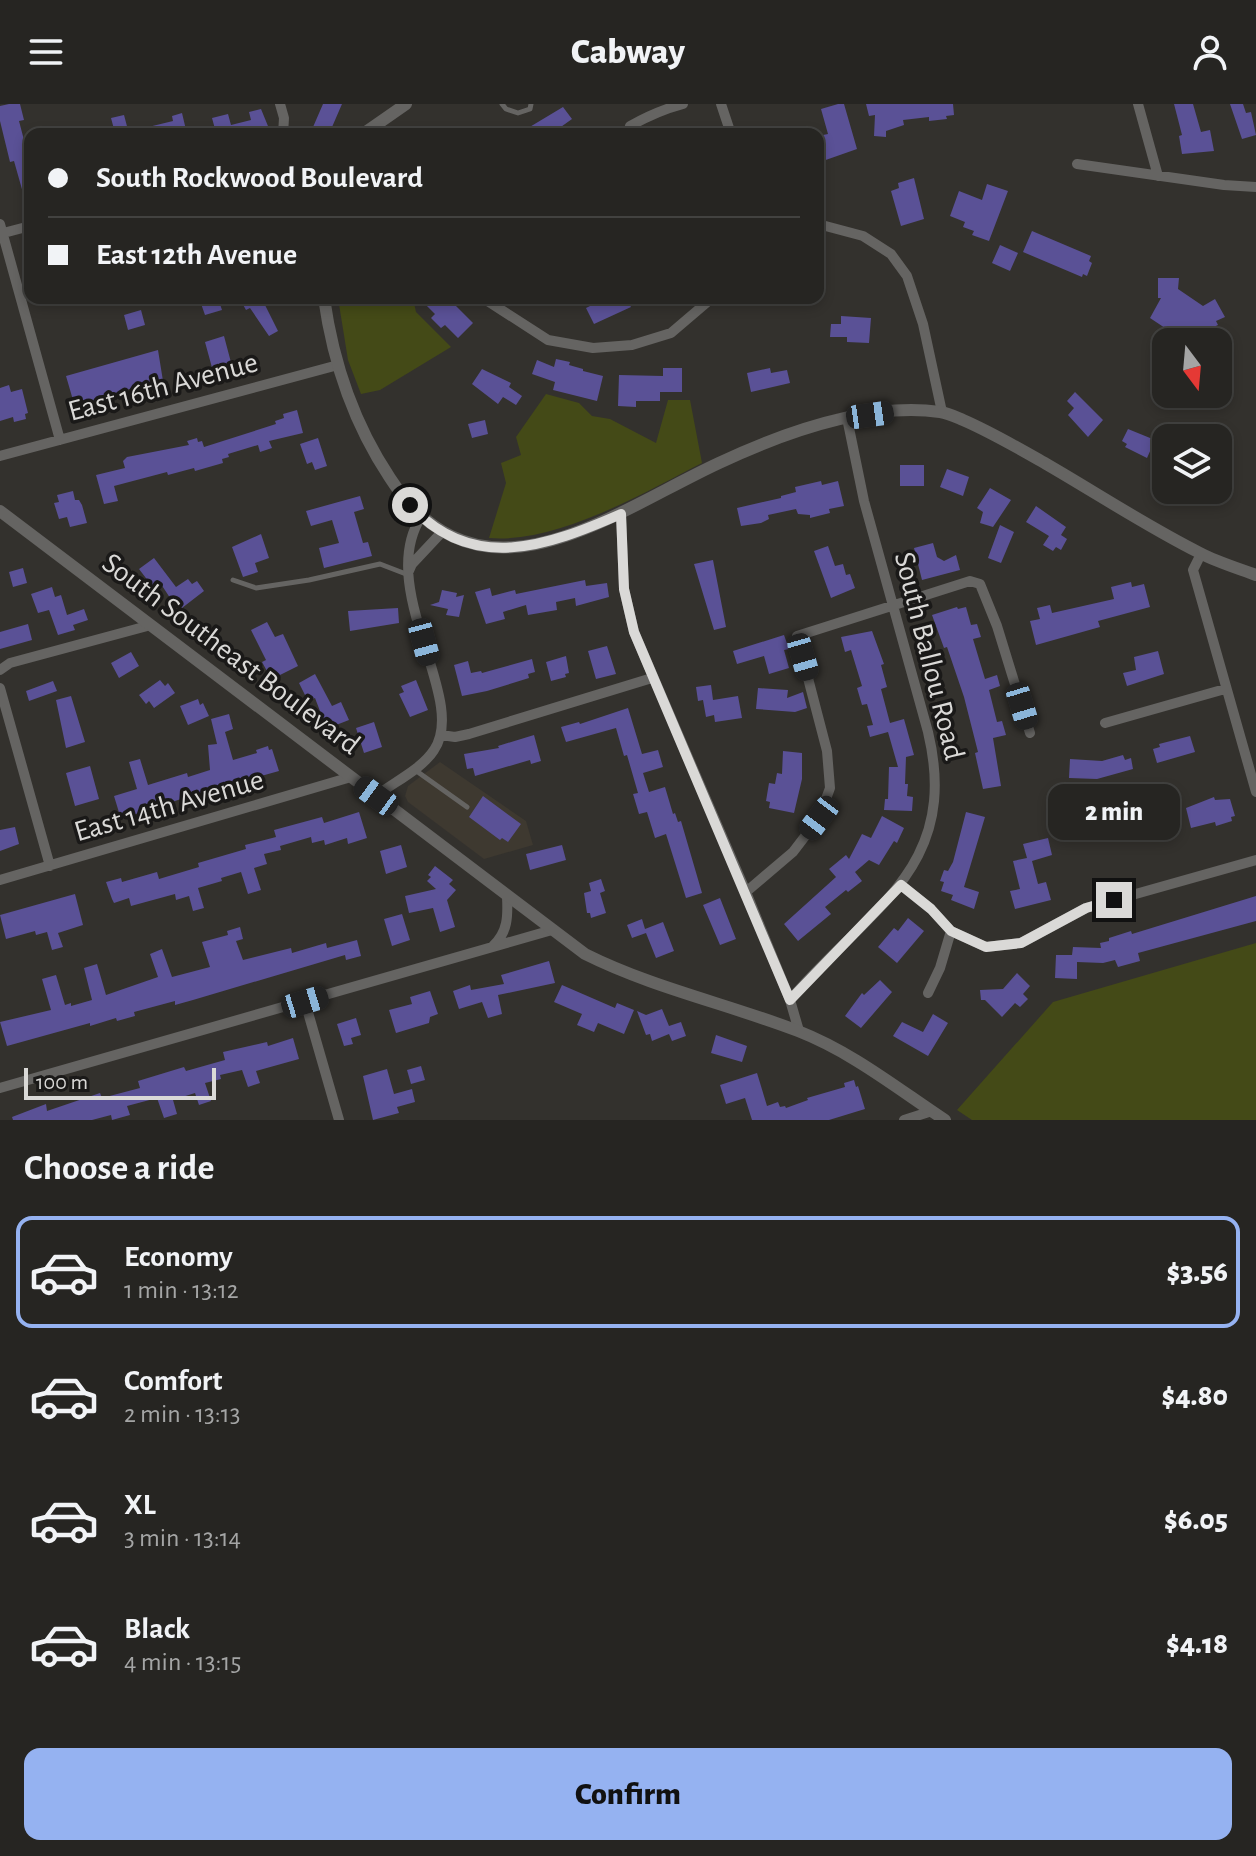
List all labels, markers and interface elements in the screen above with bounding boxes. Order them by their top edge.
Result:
icon: menu [24,30,68,74]
icon: person [1188,30,1232,74]
text: Cabway [571,34,685,70]
text: South Rockwood Boulevard [96,163,423,193]
text: East 12th Avenue [96,240,297,270]
north arrow [1152,328,1232,408]
map controls [1152,328,1232,504]
street label: East 16th Avenue [65,347,261,427]
car [845,400,895,430]
button: layers [1152,424,1232,504]
route start [392,487,428,523]
street label: South Southeast Boulevard [97,548,365,760]
street label: South Ballou Road [889,549,969,763]
car [406,616,442,668]
car [785,631,821,683]
car [1004,680,1040,732]
street label: East 14th Avenue [71,765,267,847]
car [350,772,402,820]
callout: 2 min [1048,784,1180,840]
car [795,792,843,844]
text: 2 min [1085,799,1143,825]
route end [1096,882,1132,918]
car [279,984,331,1020]
scale bar [24,1064,216,1100]
text: 100 m [36,1071,88,1093]
text: Choose a ride [24,1150,214,1186]
icon: car [28,1236,100,1308]
text: Economy [124,1242,233,1272]
text: $3.56 [1166,1257,1228,1287]
text: 1 min · 13:12 [124,1277,239,1303]
icon: car [28,1360,100,1432]
text: Comfort [124,1366,223,1396]
text: $4.80 [1161,1381,1228,1411]
text: 2 min · 13:13 [124,1401,240,1427]
icon: car [28,1484,100,1556]
text: XL [124,1490,156,1520]
text: $6.05 [1164,1505,1228,1535]
text: 3 min · 13:14 [124,1525,241,1551]
icon: car [28,1608,100,1680]
text: Black [124,1614,190,1644]
text: $4.18 [1166,1629,1228,1659]
text: 4 min · 13:15 [124,1649,241,1675]
button: Confirm [24,1748,1232,1840]

